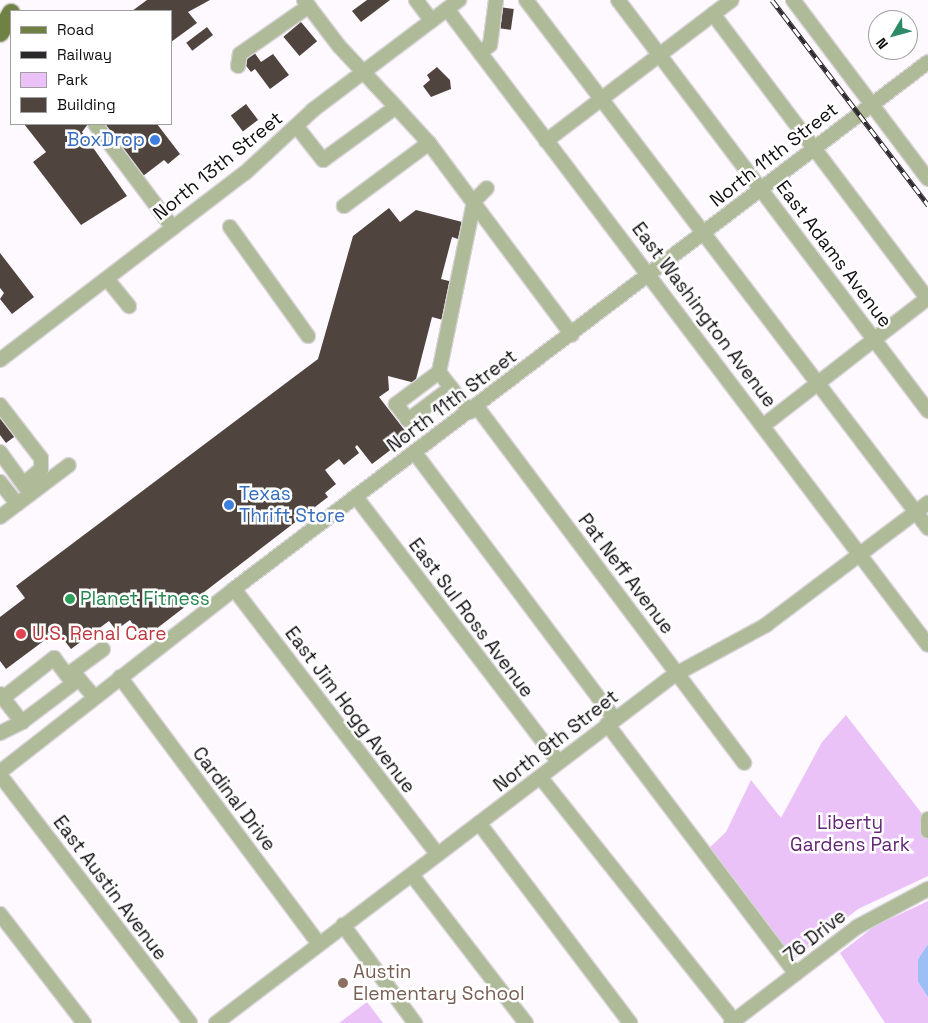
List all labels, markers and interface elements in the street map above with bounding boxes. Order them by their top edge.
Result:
legend [10,10,172,125]
north arrow [868,10,918,60]
text: Road [57,20,94,39]
text: N [872,34,892,53]
text: Railway [57,45,112,64]
text: Park [57,70,88,89]
text: Building [57,95,116,114]
street label: North 11th Street [706,98,842,212]
street label: North 13th Street [149,107,287,225]
place label: BoxDrop [67,129,145,151]
marker: BoxDrop [149,134,161,146]
street label: East Adams Avenue [771,176,897,332]
street label: East Washington Avenue [627,218,781,412]
street label: North 11th Street [383,345,521,457]
place label: Texas Thrift Store [239,483,345,527]
marker: Texas Thrift Store [223,499,235,511]
street label: Pat Neff Avenue [573,509,679,639]
street label: East Sul Ross Avenue [404,534,538,702]
place label: Planet Fitness [80,588,210,610]
marker: Planet Fitness [64,593,76,605]
street label: East Jim Hogg Avenue [280,622,420,798]
place label: U.S. Renal Care [32,623,167,645]
marker: U.S. Renal Care [14,627,28,641]
street label: North 9th Street [489,685,623,797]
street label: Cardinal Drive [187,742,281,856]
street label: East Austin Avenue [48,811,172,965]
park label: Liberty Gardens Park [790,812,910,856]
street label: 76 Drive [779,905,851,967]
place label: Austin Elementary School [353,961,525,1005]
marker: Austin Elementary School [337,977,349,989]

